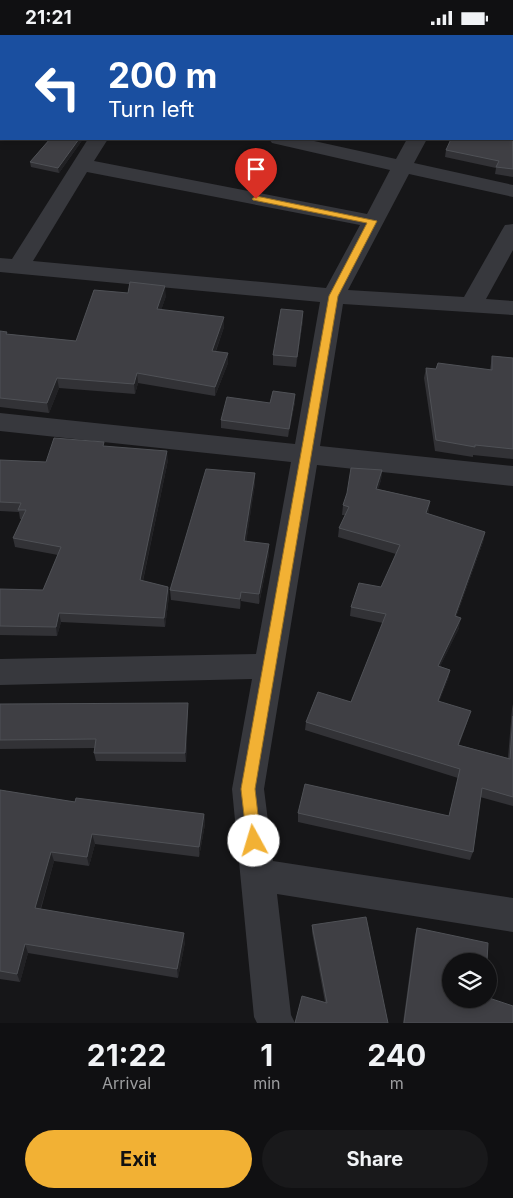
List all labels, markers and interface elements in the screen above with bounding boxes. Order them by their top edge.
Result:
text: 21:21 [25,6,72,29]
text: 200 m [108,54,217,96]
icon: left [25,55,90,120]
text: Turn left [108,96,194,122]
pin [235,148,277,199]
icon: arrive [242,155,270,183]
position arrow [227,814,279,866]
map controls [442,953,497,1008]
button: layers [442,953,497,1008]
text: 21:22 [87,1037,166,1073]
text: 1 [260,1037,273,1073]
text: 240 [367,1037,426,1073]
text: Arrival [102,1073,151,1093]
text: min [253,1073,281,1093]
text: m [390,1073,404,1093]
button: Exit [25,1130,252,1188]
button: Share [262,1130,488,1188]

